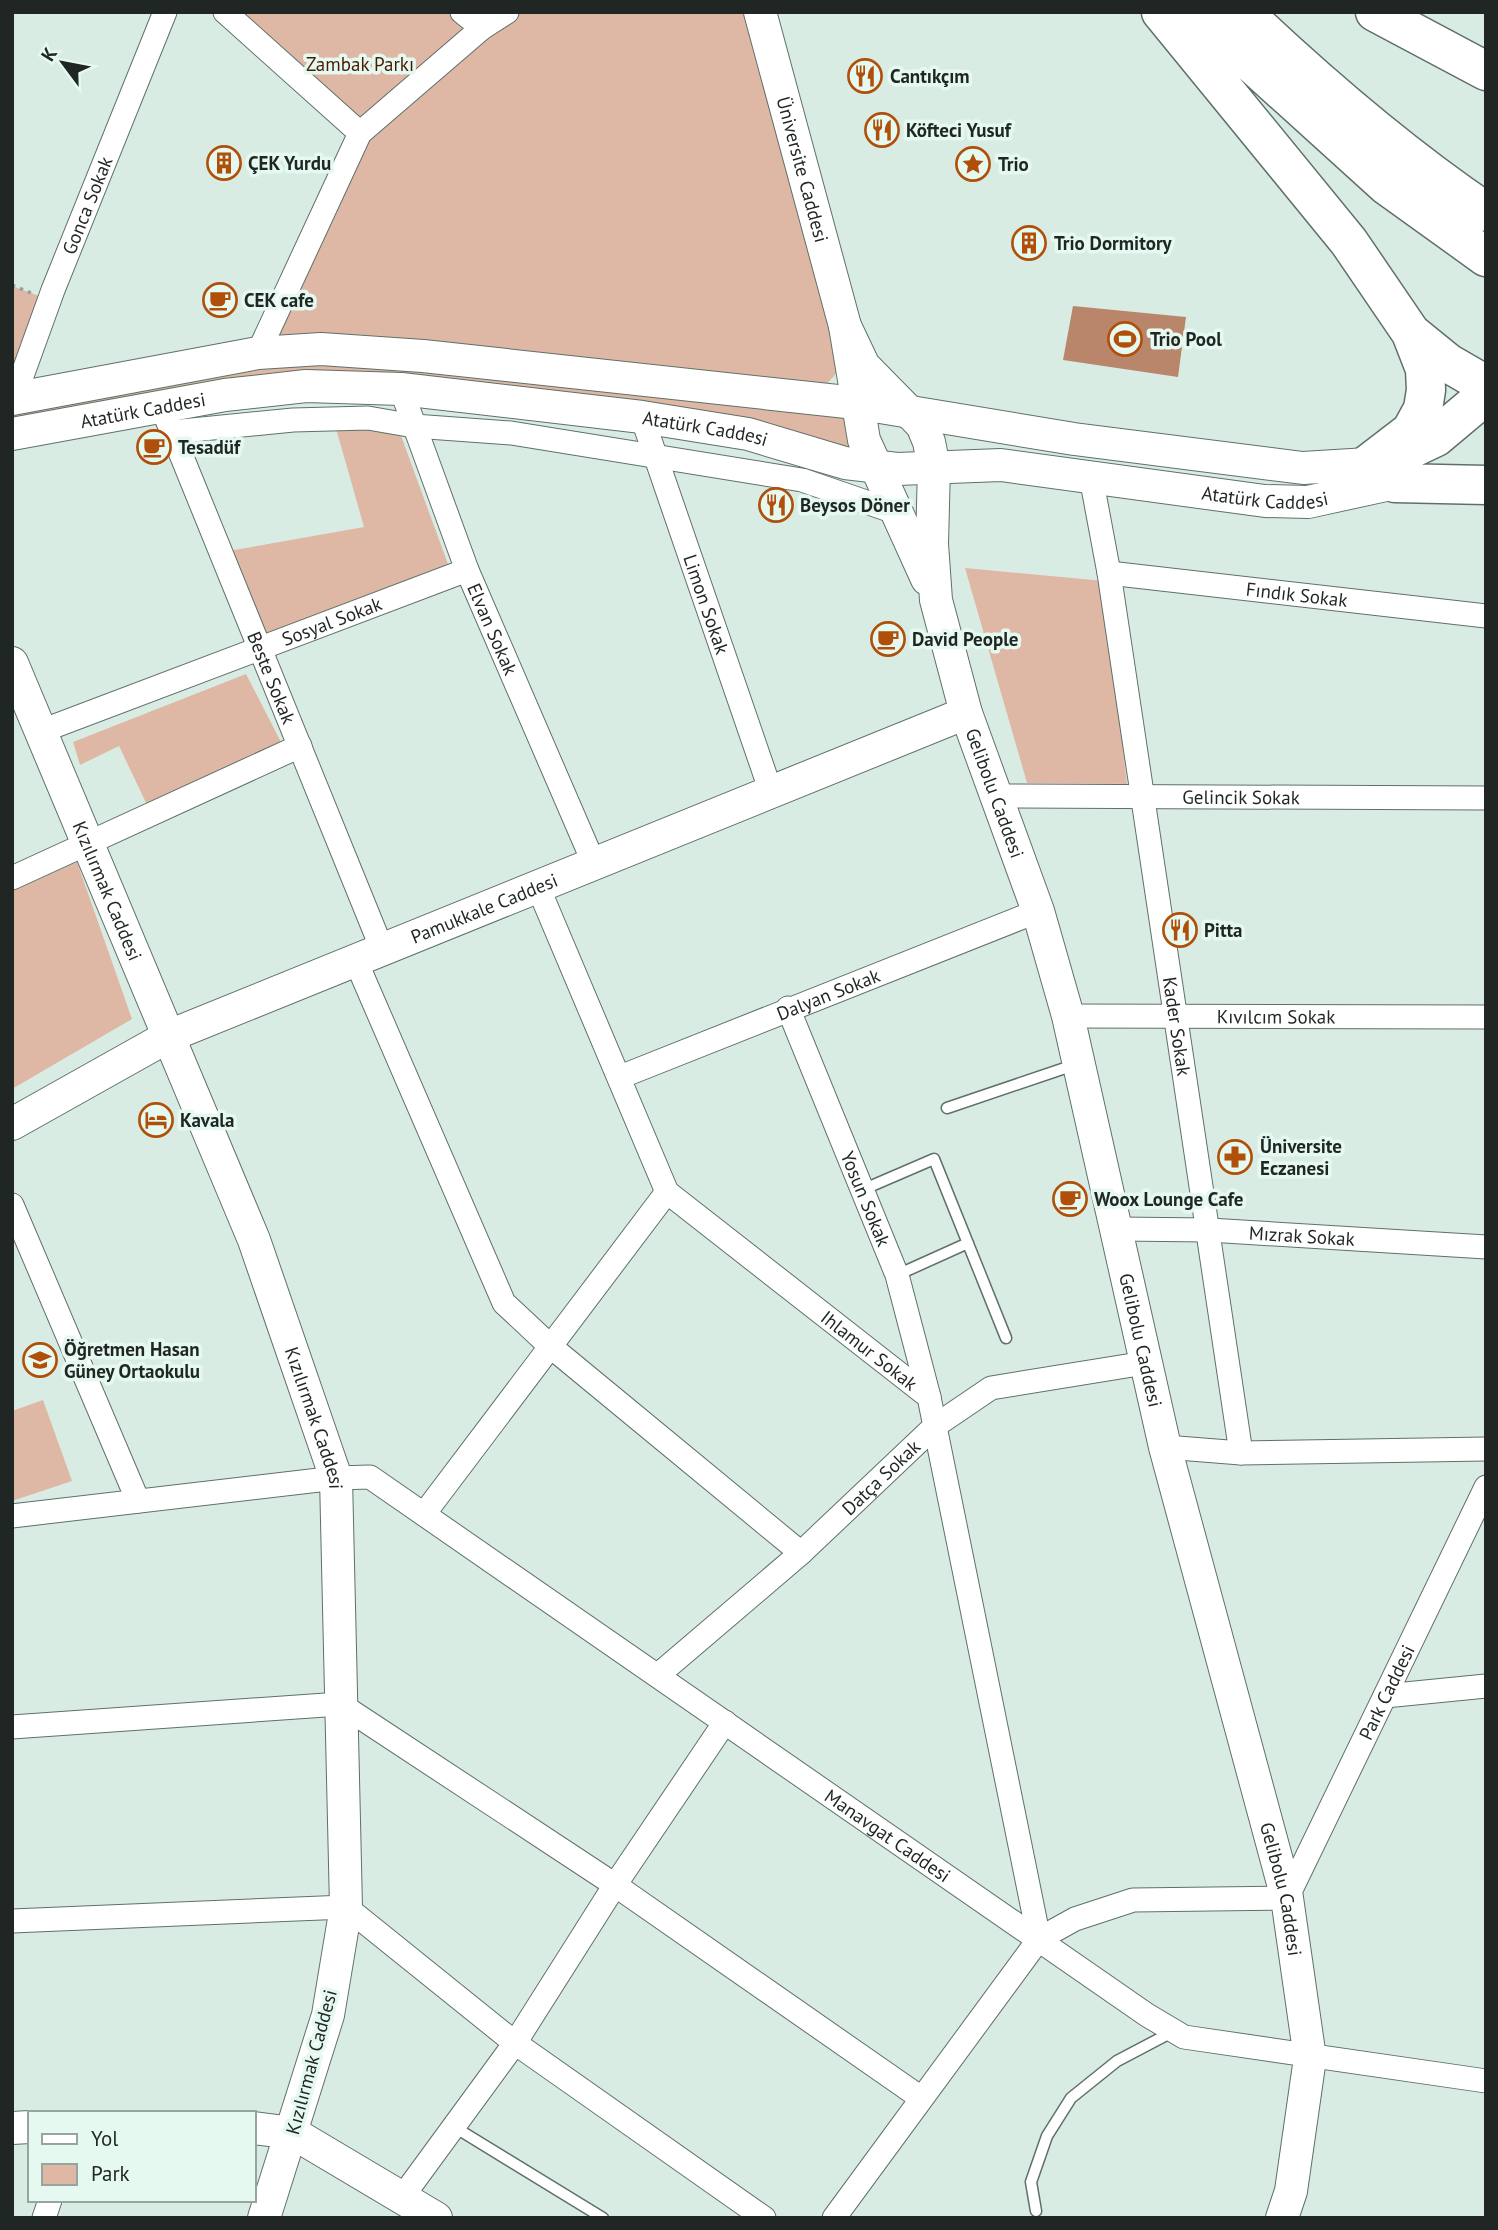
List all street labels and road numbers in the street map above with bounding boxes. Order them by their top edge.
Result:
street label: Üniversite Caddesi [771,94,834,245]
street label: Gonca Sokak [57,153,117,258]
street label: Atatürk Caddesi [78,387,207,433]
street label: Atatürk Caddesi [641,405,771,451]
street label: Atatürk Caddesi [1200,481,1330,514]
street label: Limon Sokak [678,551,735,657]
street label: Fındık Sokak [1245,577,1349,612]
street label: Elvan Sokak [462,579,523,679]
street label: Sosyal Sokak [278,591,385,651]
street label: Beste Sokak [242,628,301,727]
street label: Gelibolu Caddesi [960,725,1030,861]
street label: Gelincik Sokak [1182,785,1300,809]
street label: Kızılırmak Caddesi [68,817,147,964]
street label: Pamukkale Caddesi [407,868,561,949]
street label: Dalyan Sokak [773,963,883,1026]
street label: Kader Sokak [1158,975,1196,1077]
street label: Kıvılcım Sokak [1217,1004,1335,1029]
street label: Yosun Sokak [836,1147,896,1250]
street label: Mızrak Sokak [1248,1220,1355,1251]
street label: Gelibolu Caddesi [1114,1271,1168,1409]
street label: Ihlamur Sokak [816,1305,922,1395]
street label: Kızılırmak Caddesi [280,1344,348,1489]
street label: Datça Sokak [837,1435,925,1520]
street label: Park Caddesi [1353,1641,1420,1744]
street label: Manavgat Caddesi [820,1784,955,1887]
street label: Gelibolu Caddesi [1255,1819,1307,1957]
street label: Kızılırmak Caddesi [280,1987,342,2137]

